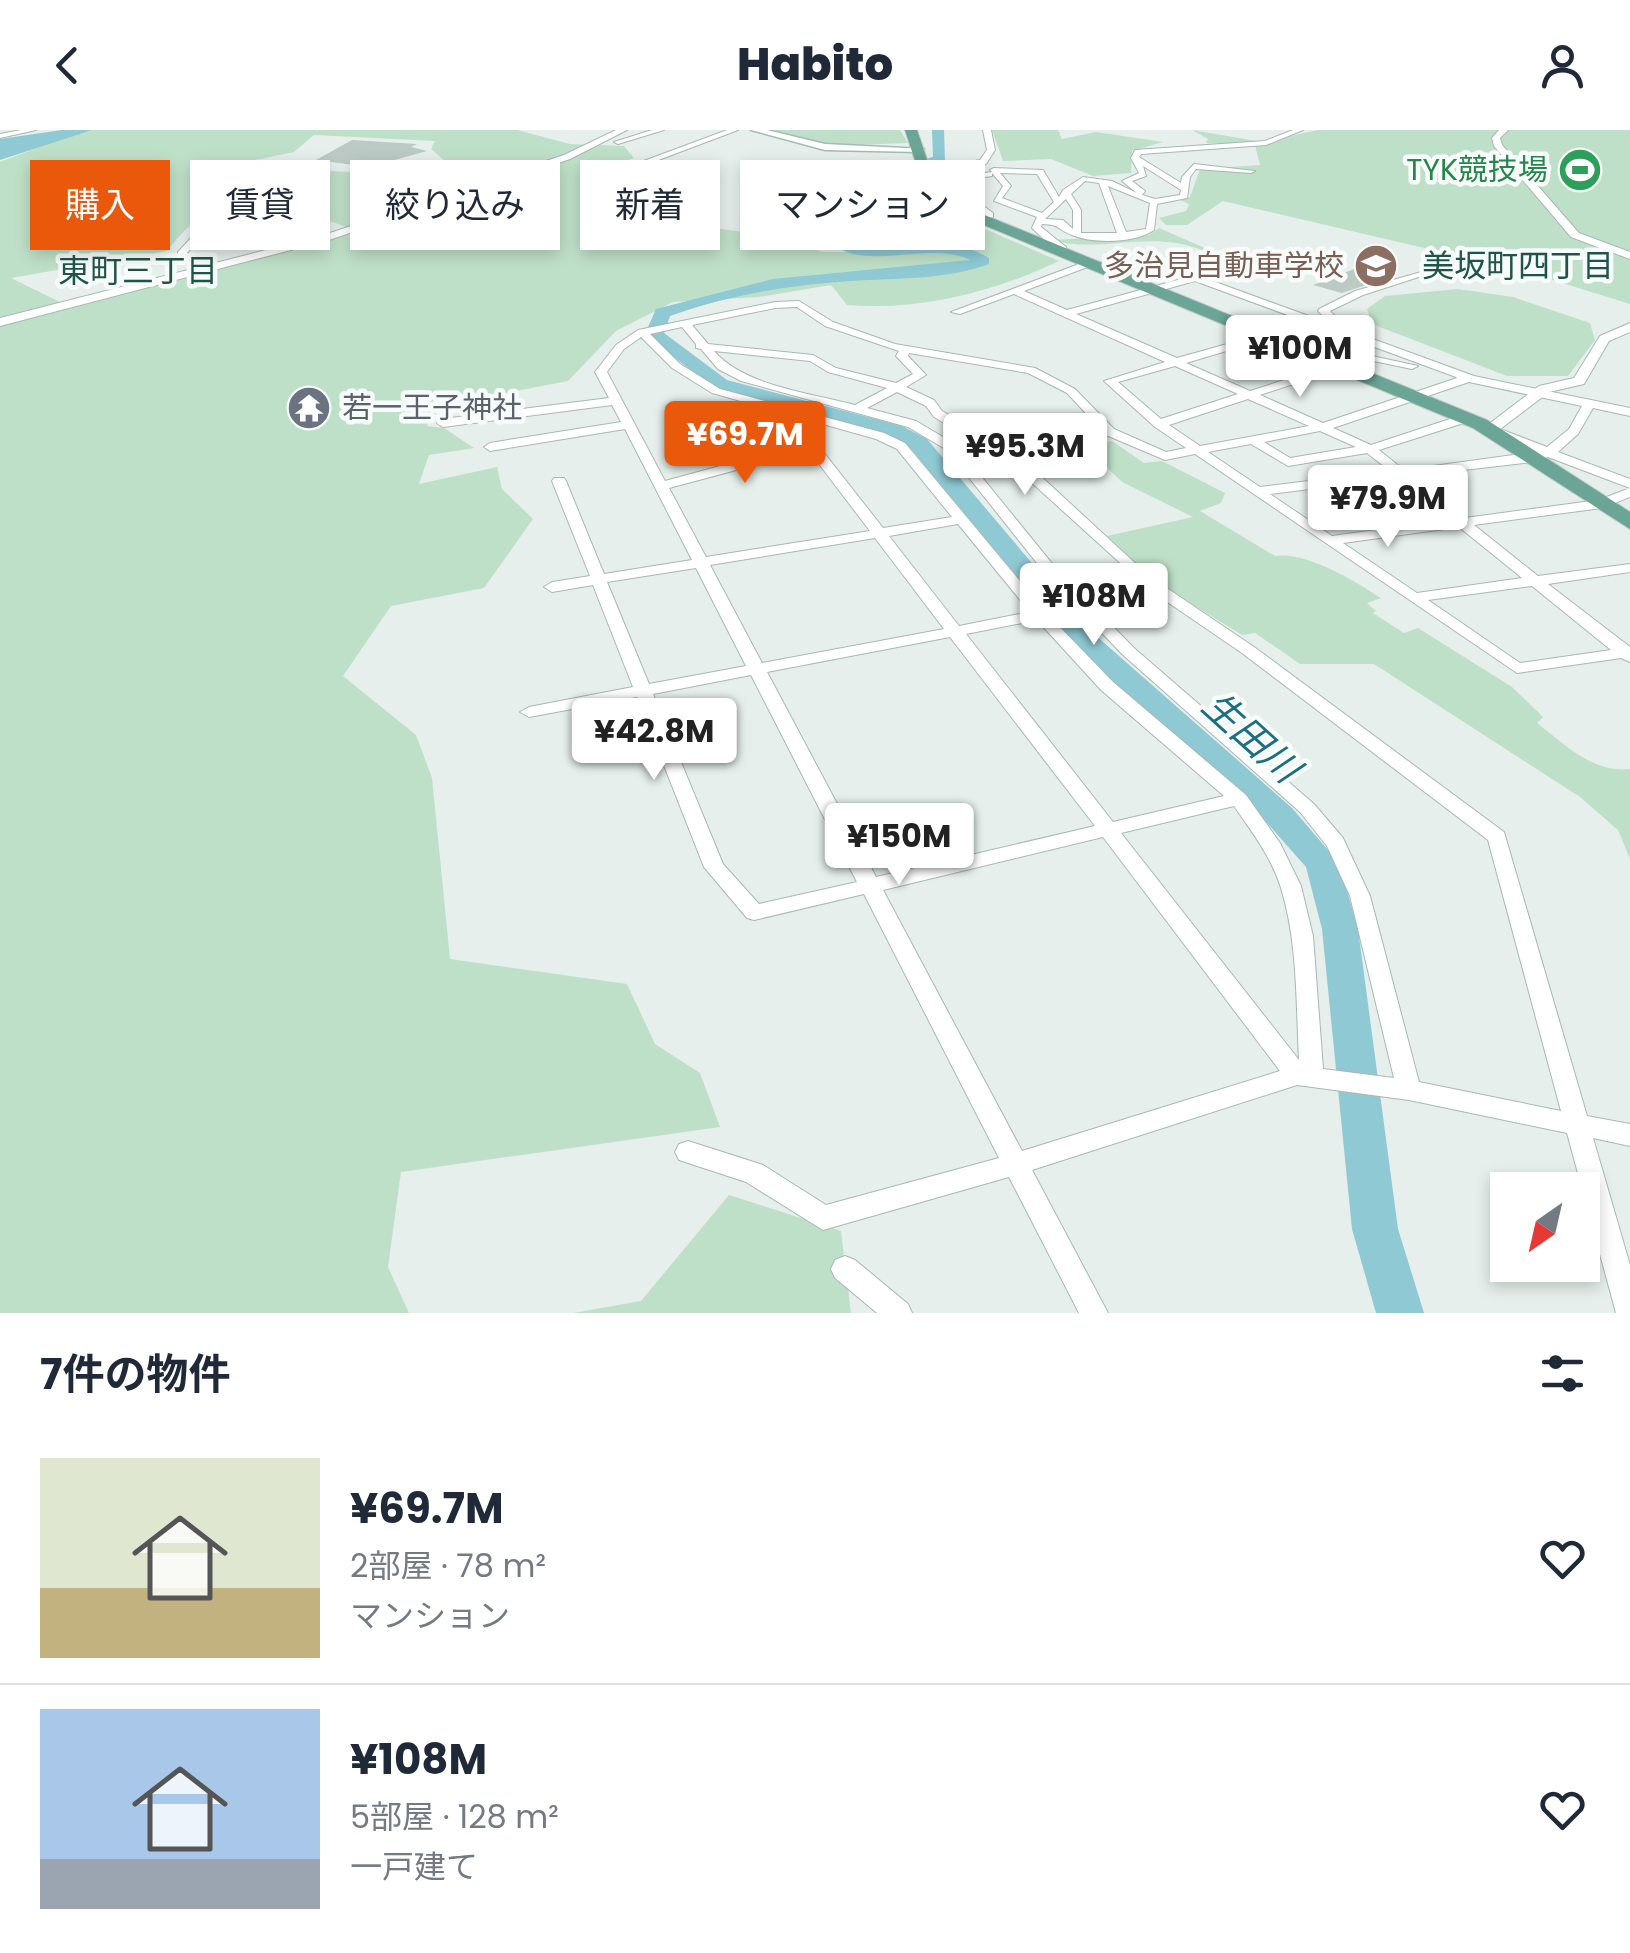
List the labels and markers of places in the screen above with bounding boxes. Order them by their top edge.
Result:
sports icon: TYK競技場 [1557,147,1603,193]
place label: TYK競技場 [1406,148,1548,191]
school or university icon: 多治見自動車学校 [1353,243,1399,289]
place label: 多治見自動車学校 [1104,244,1344,287]
pin: ¥100M [1230,315,1370,400]
temple icon: 若一王子神社 [286,385,332,431]
place label: 若一王子神社 [342,386,522,429]
pin: ¥69.7M [664,401,826,486]
pin: ¥95.3M [944,413,1106,498]
pin: ¥79.9M [1307,465,1469,550]
pin: ¥108M [1024,563,1164,648]
pin: ¥42.8M [573,698,735,783]
pin: ¥150M [829,803,969,888]

